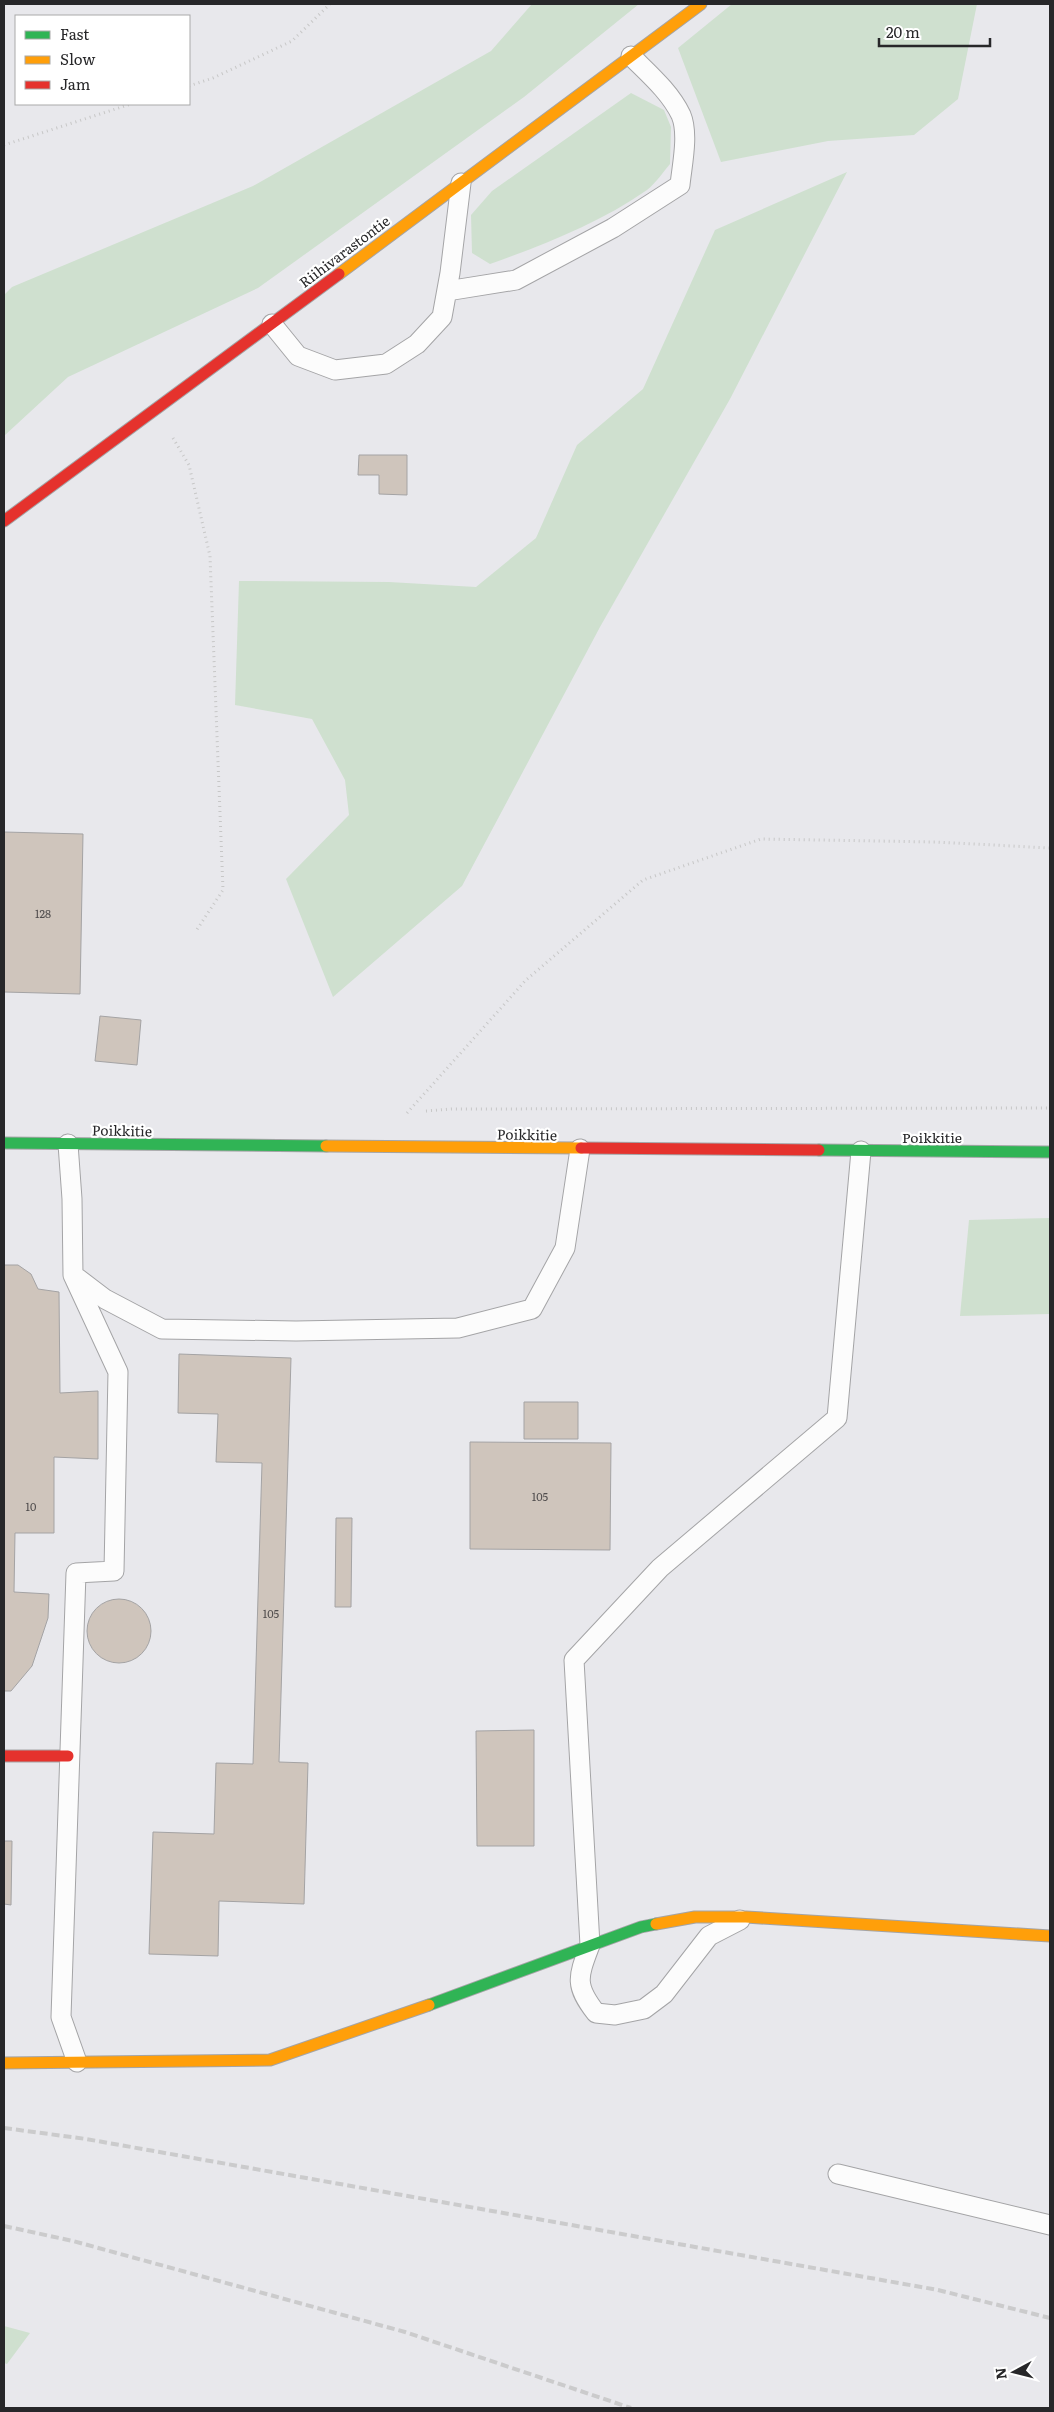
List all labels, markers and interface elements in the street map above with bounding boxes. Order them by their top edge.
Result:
legend [15,15,190,105]
scale bar [879,15,990,47]
text: 20 m [886,20,920,43]
text: Fast [60,22,89,45]
text: Slow [60,47,95,70]
text: Jam [60,72,91,95]
street label: Riihivarastontie [295,210,393,292]
house number: 128 [35,905,51,921]
street label: Poikkitie [92,1119,152,1141]
street label: Poikkitie [497,1123,557,1145]
street label: Poikkitie [902,1127,962,1147]
house number: 105 [532,1488,549,1504]
house number: 10 [26,1498,36,1514]
house number: 105 [263,1605,280,1621]
north arrow [989,2347,1039,2397]
text: N [989,2366,1011,2381]

